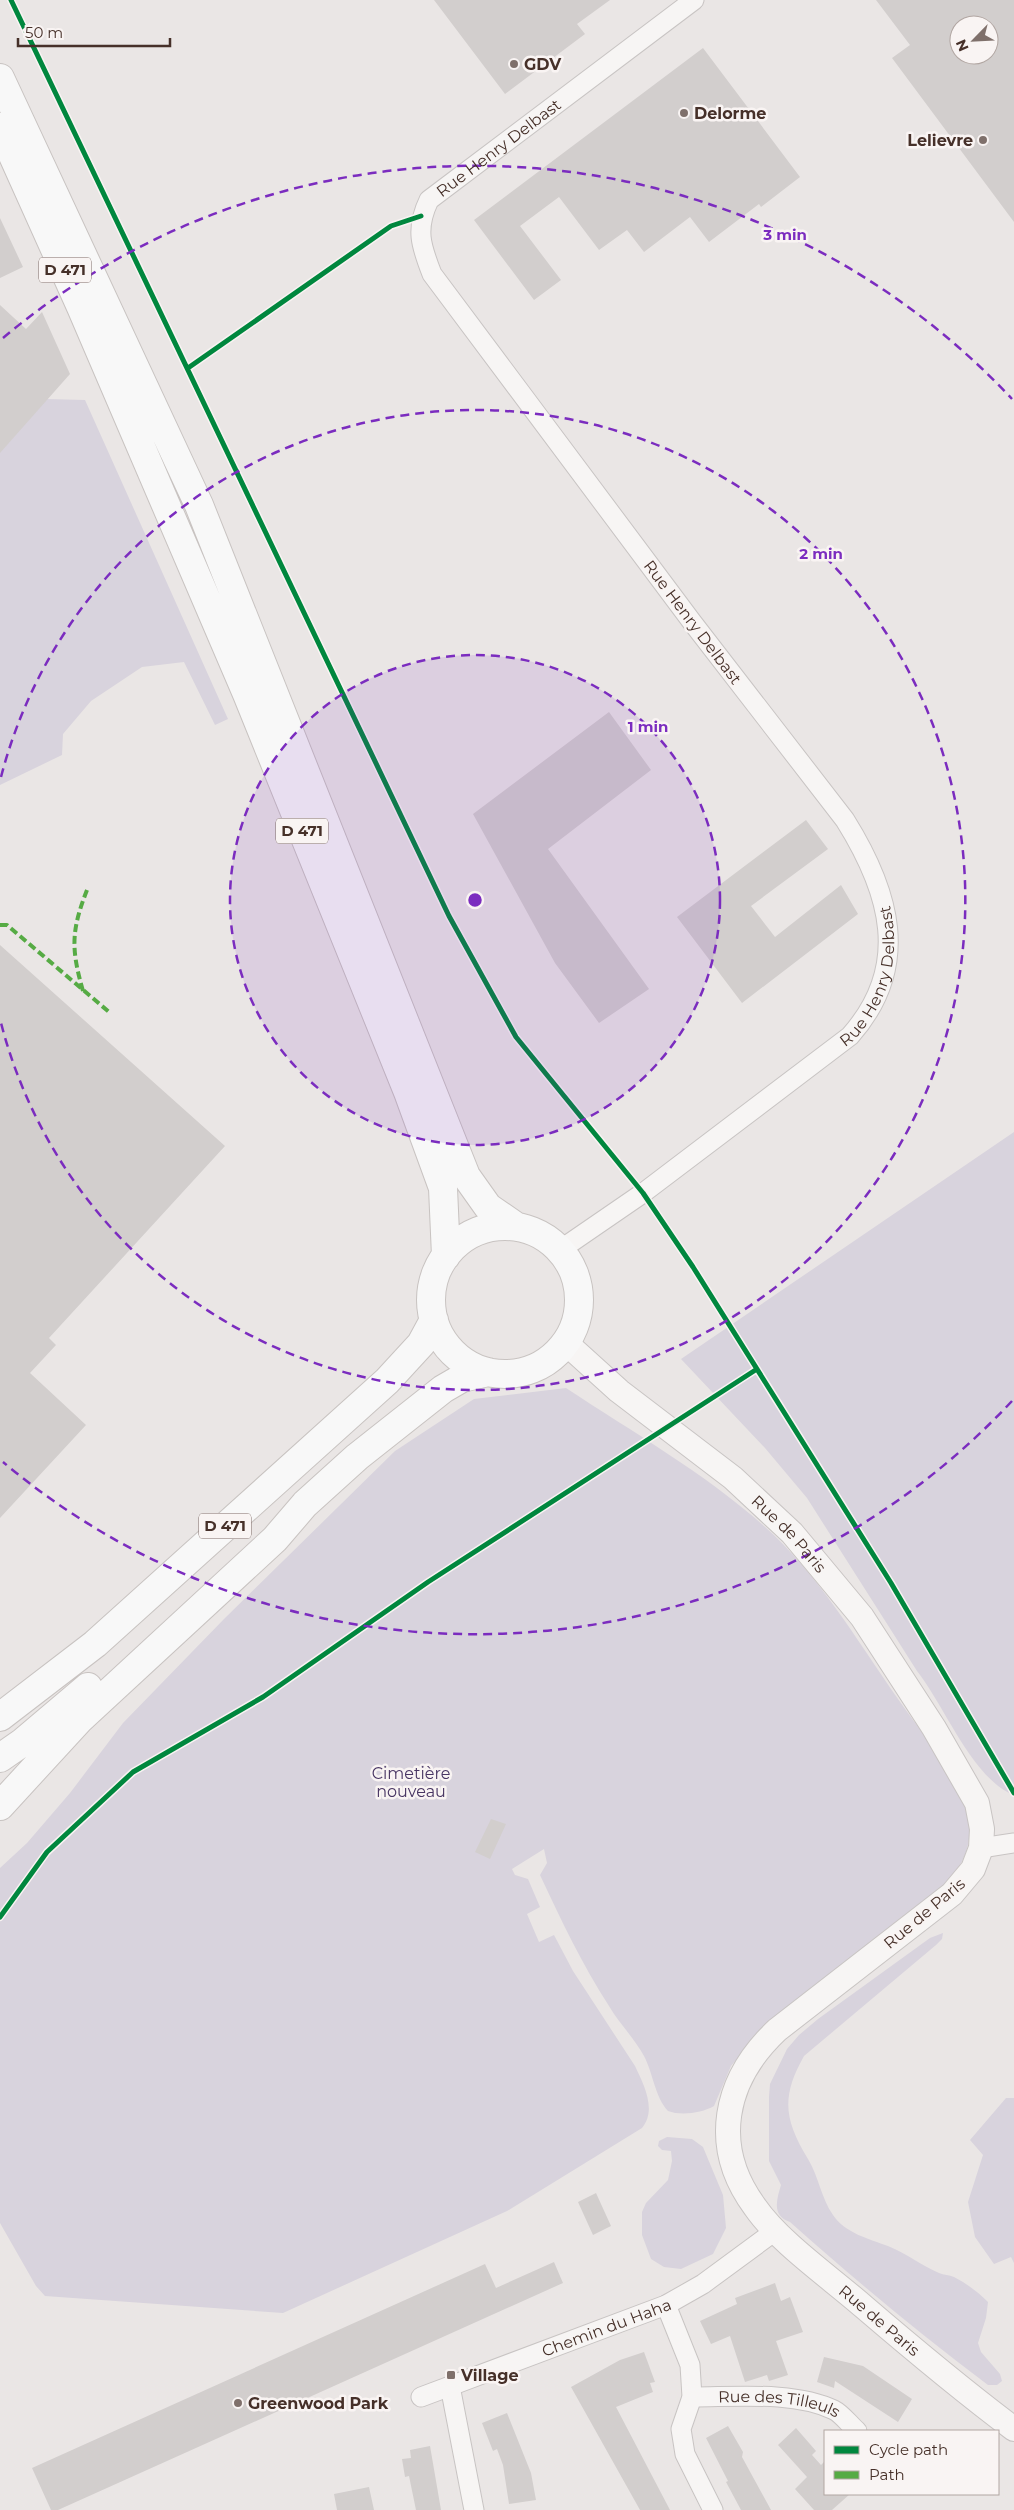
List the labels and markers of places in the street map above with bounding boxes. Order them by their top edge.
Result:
place label: GDV [524,55,562,74]
marker: GDV [508,58,520,70]
place label: Delorme [694,104,766,123]
marker: Delorme [678,107,690,119]
place label: Lelievre [907,131,973,150]
marker: Lelievre [977,134,989,146]
centre of rings [466,891,484,909]
place label: Village [460,2366,519,2385]
marker: Village [445,2369,457,2381]
place label: Greenwood Park [248,2394,389,2413]
marker: Greenwood Park [232,2397,244,2409]

